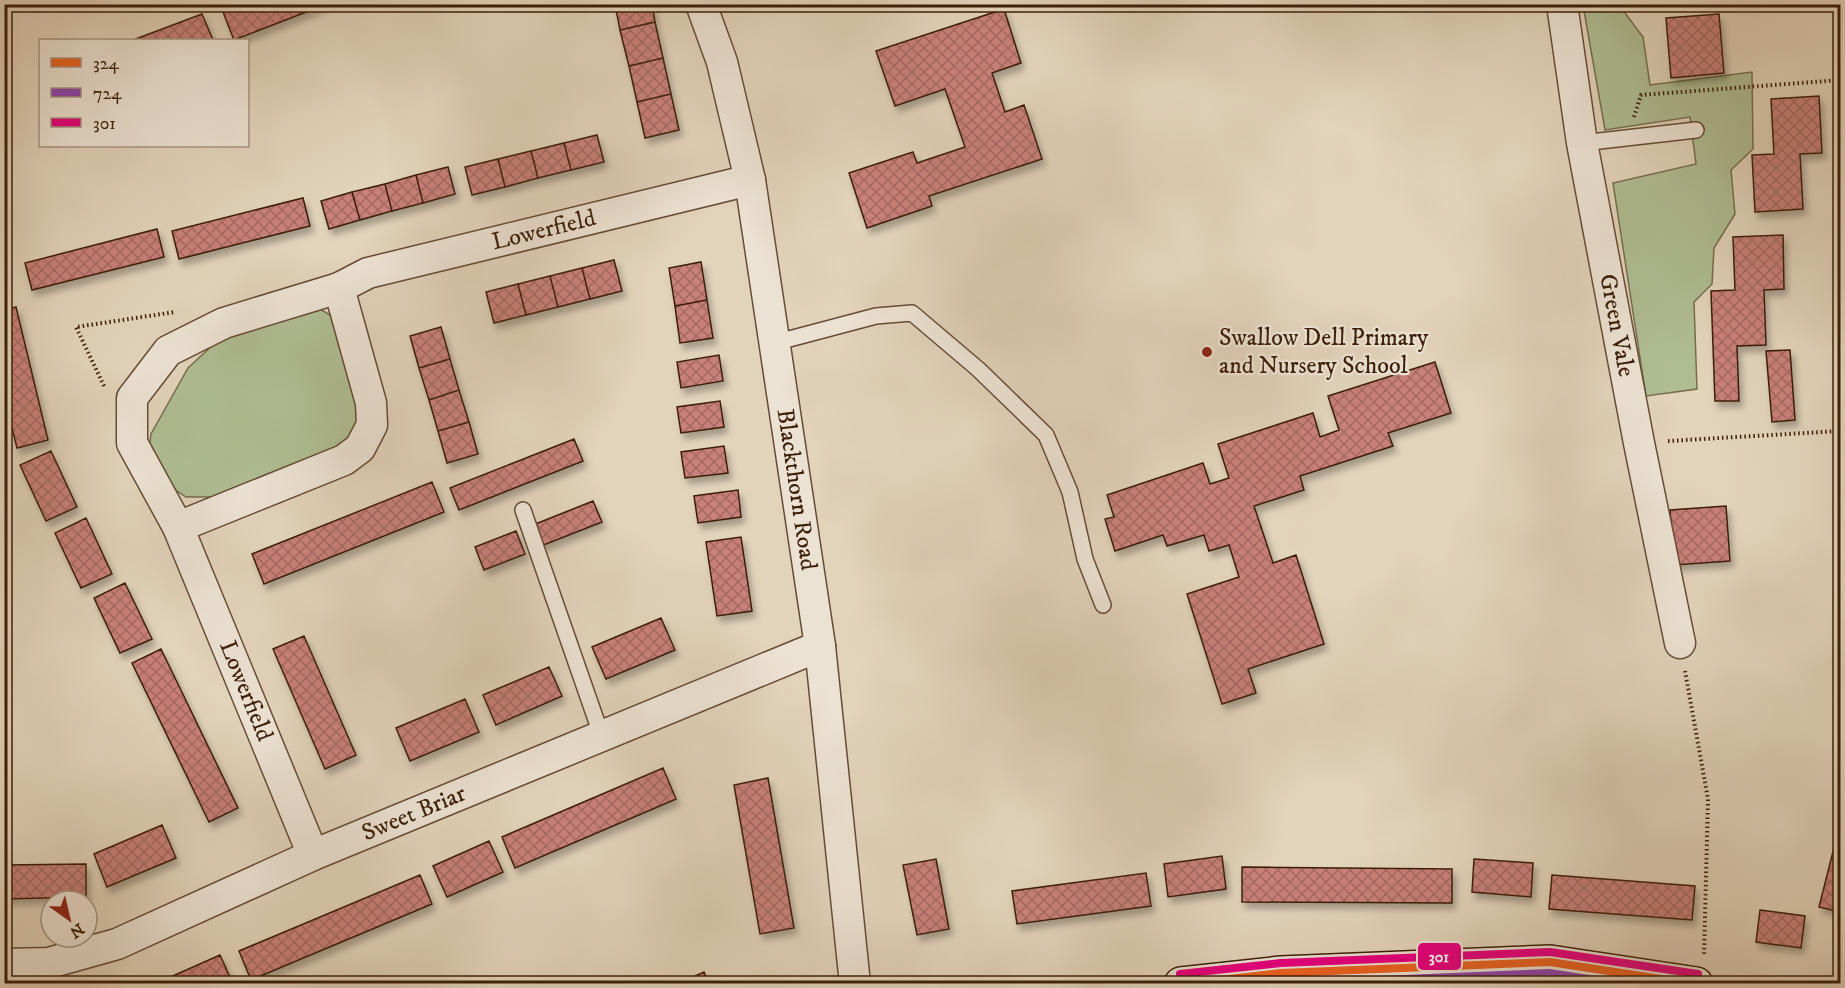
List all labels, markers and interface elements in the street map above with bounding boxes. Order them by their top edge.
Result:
legend [39,39,249,147]
text: 324 [93,53,120,75]
text: 724 [93,83,122,105]
text: 301 [93,113,116,135]
street label: Lowerfield [489,203,599,257]
street label: Green Vale [1592,271,1641,379]
place label: Swallow Dell Primary and Nursery School [1219,323,1429,381]
marker: Swallow Dell Primary and Nursery School [1200,345,1214,359]
street label: Blackthorn Road [770,407,823,572]
street label: Lowerfield [212,636,280,746]
street label: Sweet Briar [357,779,470,848]
north arrow [39,889,99,949]
text: N [66,919,88,943]
line badge: 301 [1417,942,1462,971]
text: 301 [1429,947,1449,967]

